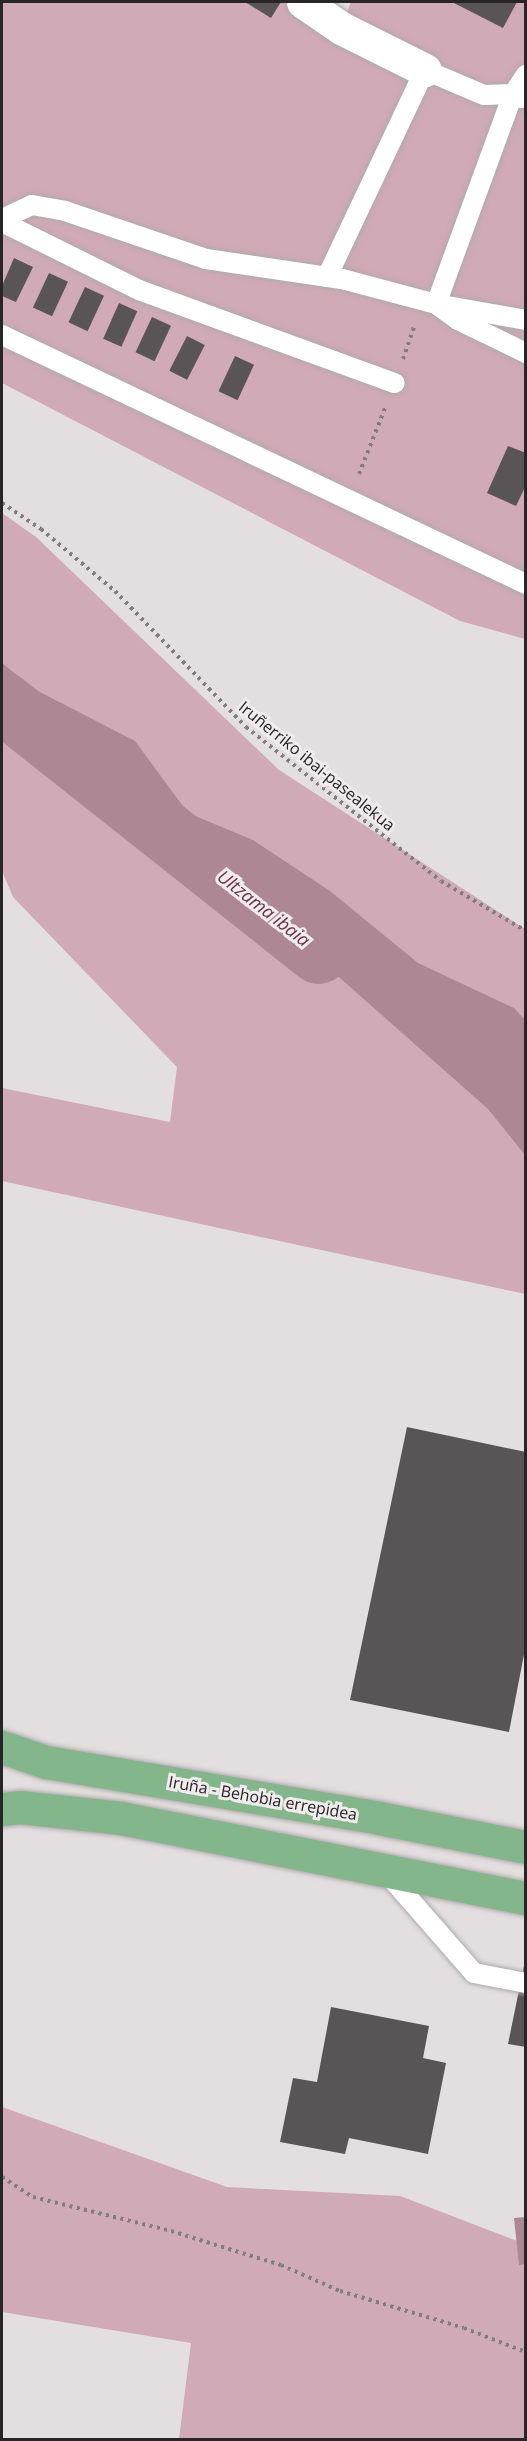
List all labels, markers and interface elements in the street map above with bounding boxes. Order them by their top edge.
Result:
street label: Iruñerriko ibai-pasealekua [235,697,399,835]
water label: Ultzama ibaia [214,865,314,951]
street label: Iruña - Behobia errepidea [167,1772,359,1824]

